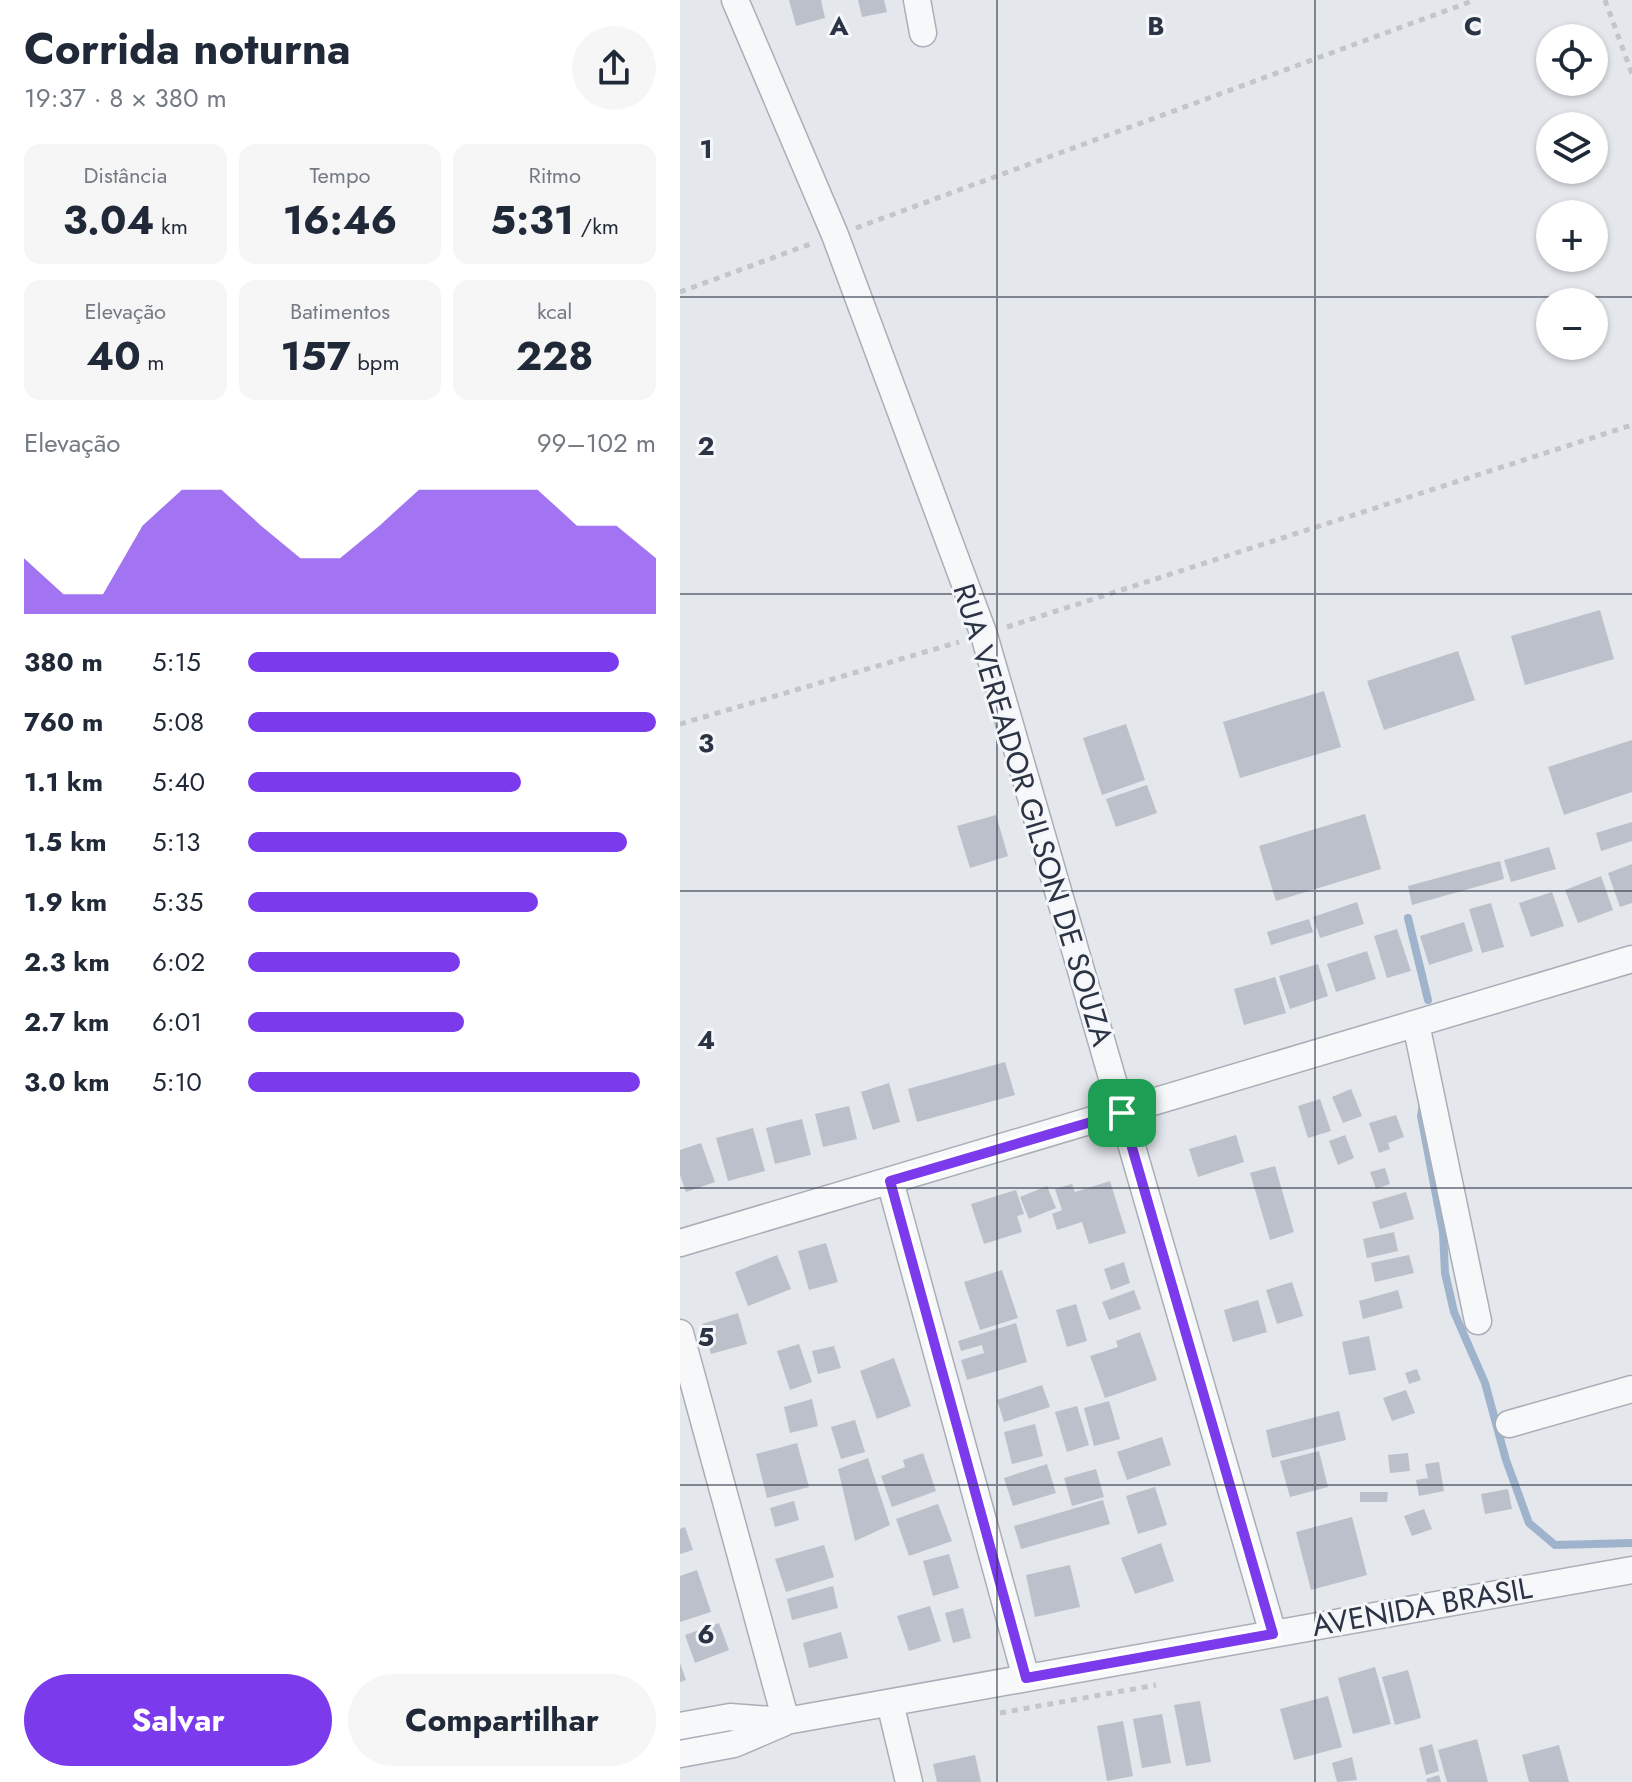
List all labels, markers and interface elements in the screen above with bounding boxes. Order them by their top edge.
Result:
text: A [828,7,849,45]
text: B [1147,7,1165,45]
text: C [1464,7,1482,45]
text: Corrida noturna [24,17,351,81]
map controls [1536,24,1608,360]
button: locate [1536,24,1608,96]
button: share [572,26,656,110]
text: 19:37 · 8 × 380 m [24,79,227,117]
button: layers [1536,112,1608,184]
text: 1 [699,130,713,168]
text: Distância [83,159,167,191]
text: Tempo [309,159,371,191]
text: Ritmo [528,159,581,191]
text: 3.04 [63,191,154,249]
text: 16:46 [283,191,397,249]
text: 5:31 [490,191,574,249]
button: + [1536,200,1608,272]
text: km [154,210,188,242]
text: /km [574,210,619,242]
button: − [1536,288,1608,360]
text: Elevação [85,295,166,327]
text: Batimentos [290,295,390,327]
text: kcal [537,295,572,327]
text: 40 [86,327,141,385]
text: 157 [280,327,351,385]
text: 228 [516,327,593,385]
text: m [141,346,164,378]
text: bpm [351,346,400,378]
text: Elevação [24,424,120,462]
text: 99–102 m [537,424,656,462]
text: 2 [697,427,715,465]
street label: RUA VEREADOR GILSON DE SOUZA [943,579,1124,1051]
text: 380 m [24,643,103,681]
text: 5:15 [152,643,201,681]
text: 760 m [24,703,103,741]
text: 5:08 [152,703,204,741]
text: 3 [698,724,714,762]
text: 1.1 km [24,763,103,801]
text: 5:40 [152,763,205,801]
text: 1.5 km [24,823,107,861]
text: 5:13 [152,823,200,861]
text: 1.9 km [24,883,107,921]
text: 5:35 [152,883,203,921]
text: 2.3 km [24,943,110,981]
text: 6:02 [152,943,205,981]
text: 2.7 km [24,1003,109,1041]
text: 6:01 [152,1003,202,1041]
text: 4 [697,1021,715,1059]
text: 3.0 km [24,1063,109,1101]
text: 5:10 [152,1063,202,1101]
pin [1088,1079,1156,1147]
icon: arrive [1100,1091,1144,1135]
text: 5 [698,1318,714,1356]
street label: AVENIDA BRASIL [1309,1566,1536,1647]
text: 6 [697,1615,715,1653]
button: Salvar [24,1674,332,1766]
button: Compartilhar [348,1674,656,1766]

